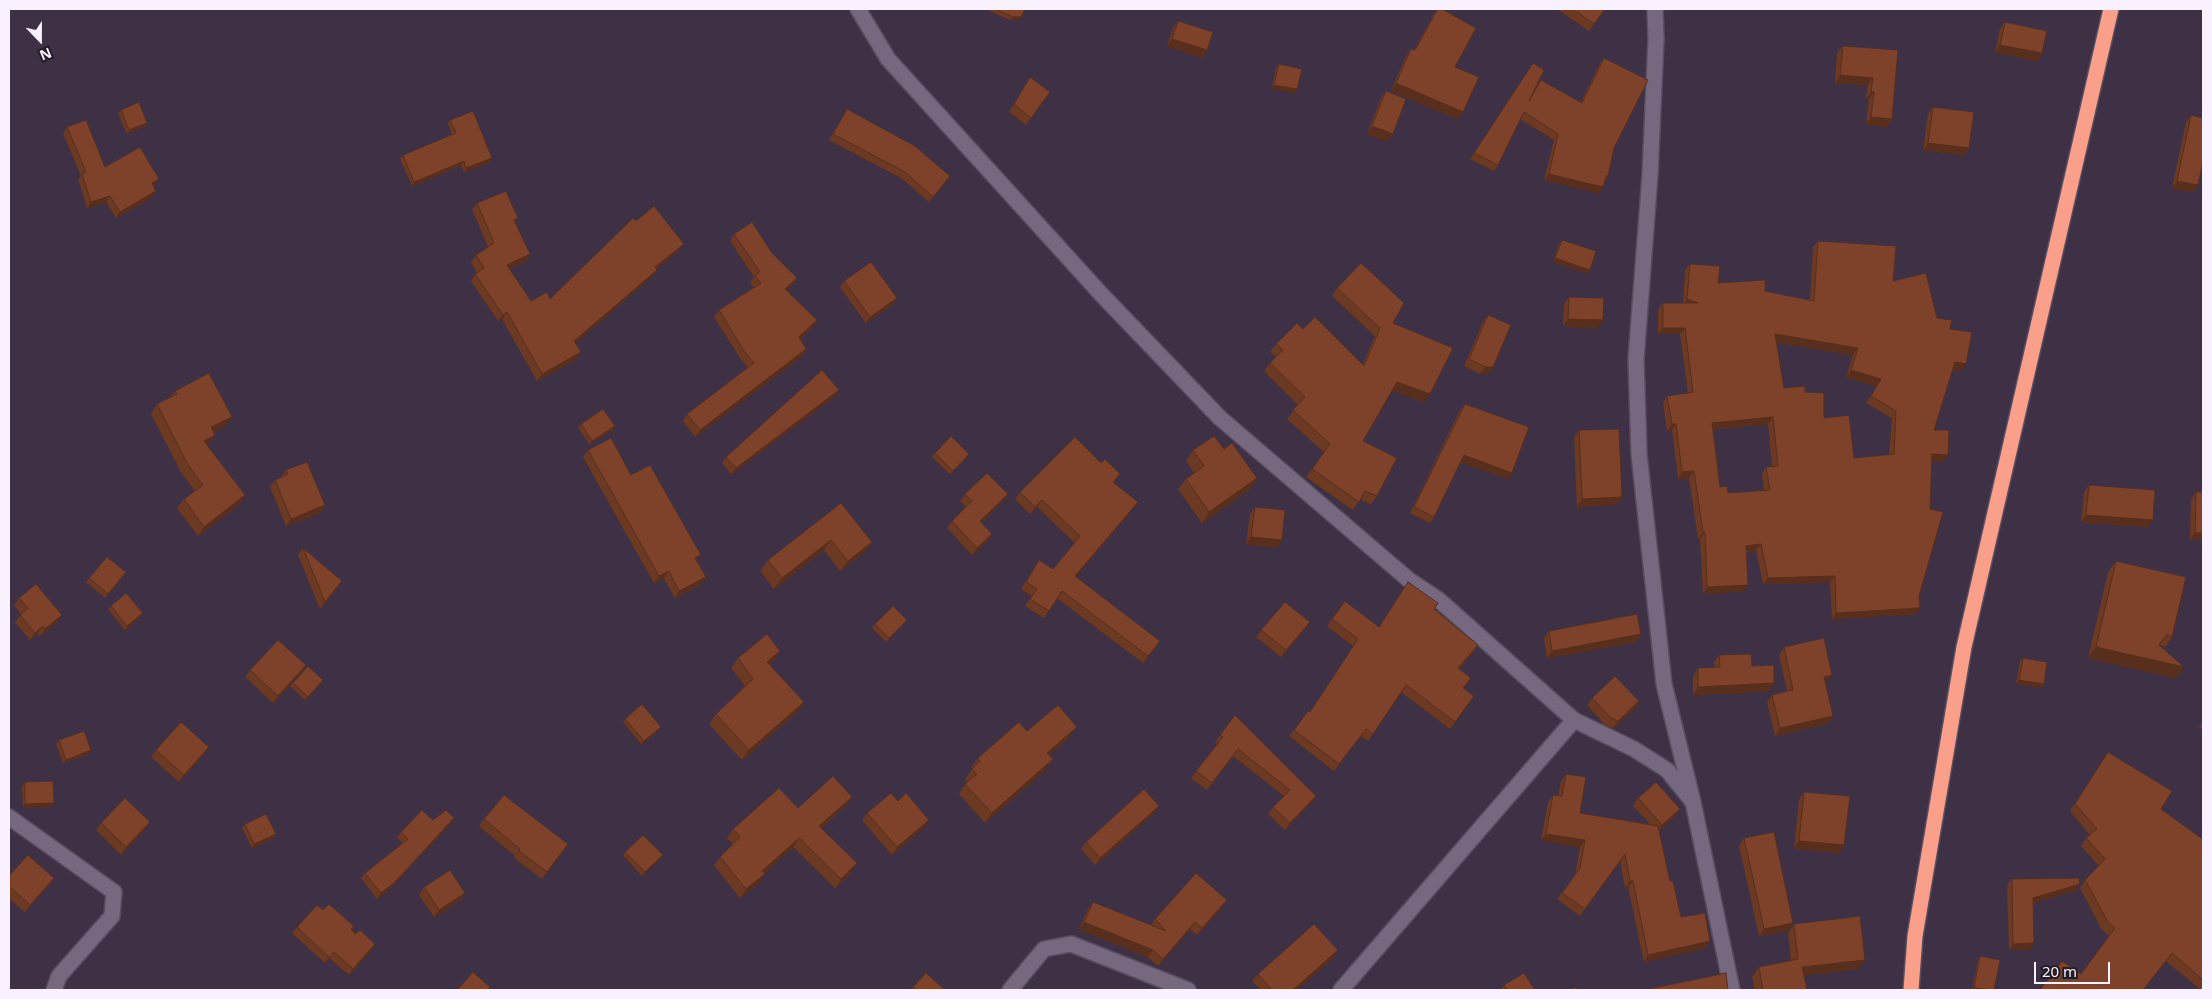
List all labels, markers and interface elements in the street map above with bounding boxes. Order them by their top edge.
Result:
north arrow [15,15,65,65]
text: N [37,43,55,65]
scale bar [2037,952,2113,984]
text: 20 m [2042,961,2077,981]

